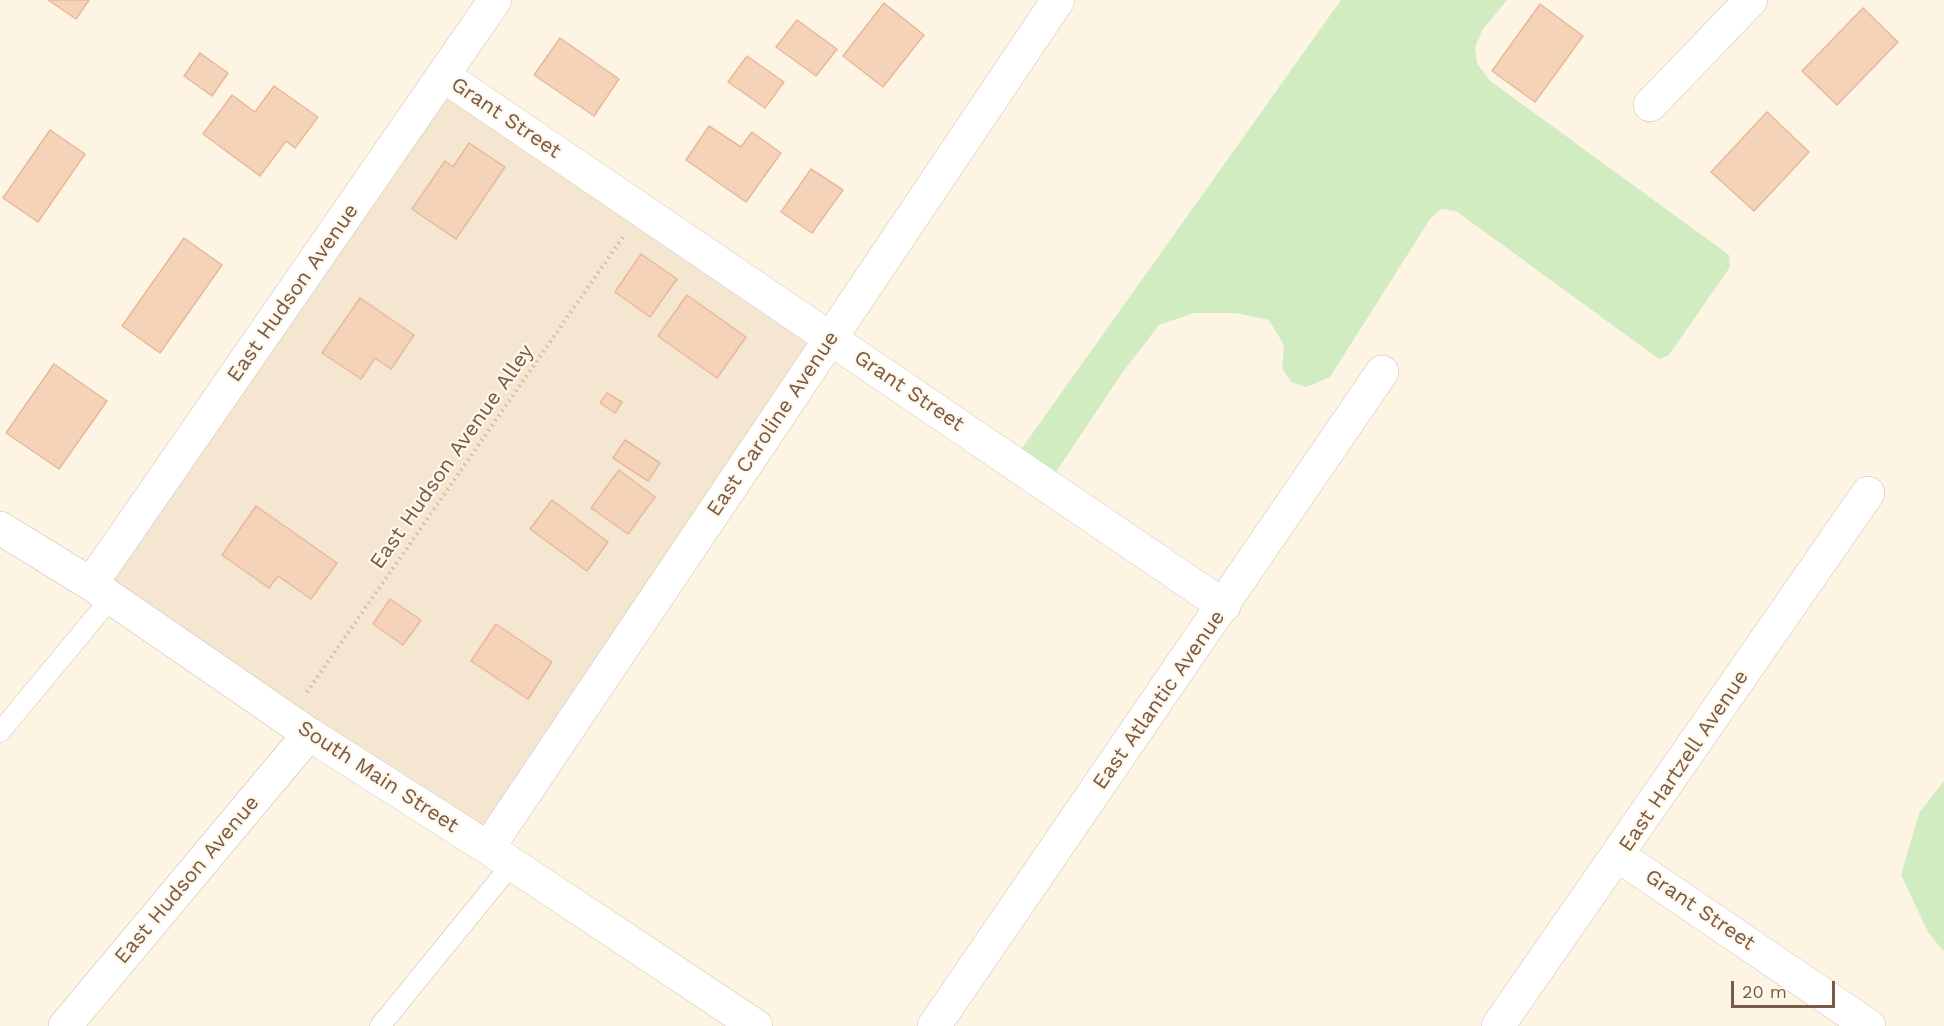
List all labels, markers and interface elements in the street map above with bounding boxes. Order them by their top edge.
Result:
street label: Grant Street [446,72,566,164]
street label: East Hudson Avenue [222,199,364,387]
street label: East Caroline Avenue [702,327,844,521]
street label: East Hudson Avenue Alley [365,340,539,574]
street label: Grant Street [849,345,969,437]
street label: East Atlantic Avenue [1088,606,1230,794]
street label: East Hartzell Avenue [1614,665,1754,857]
street label: South Main Street [293,716,463,838]
street label: East Hudson Avenue [109,791,265,969]
street label: Grant Street [1640,864,1760,956]
scale bar [1734,969,1838,1007]
text: 20 m [1742,981,1787,1002]

